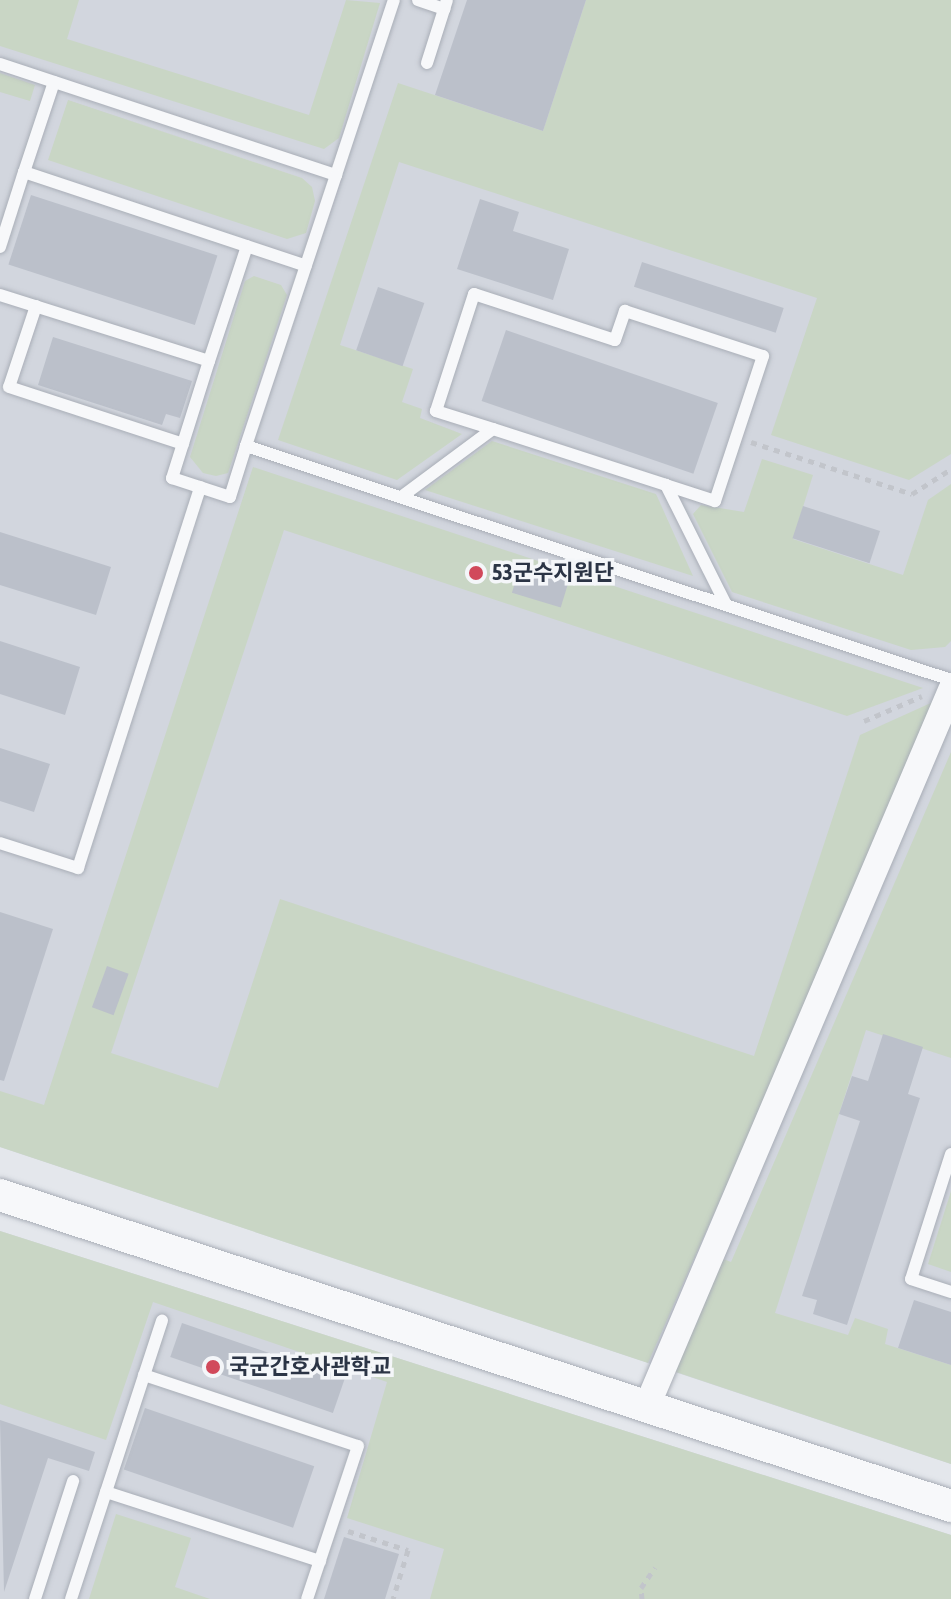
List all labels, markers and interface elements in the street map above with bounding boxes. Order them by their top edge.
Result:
place label: 53군수지원단 [492,560,614,586]
marker: 53군수지원단 [467,564,485,582]
place label: 국군간호사관학교 [229,1354,391,1380]
marker: 국군간호사관학교 [204,1358,222,1376]

